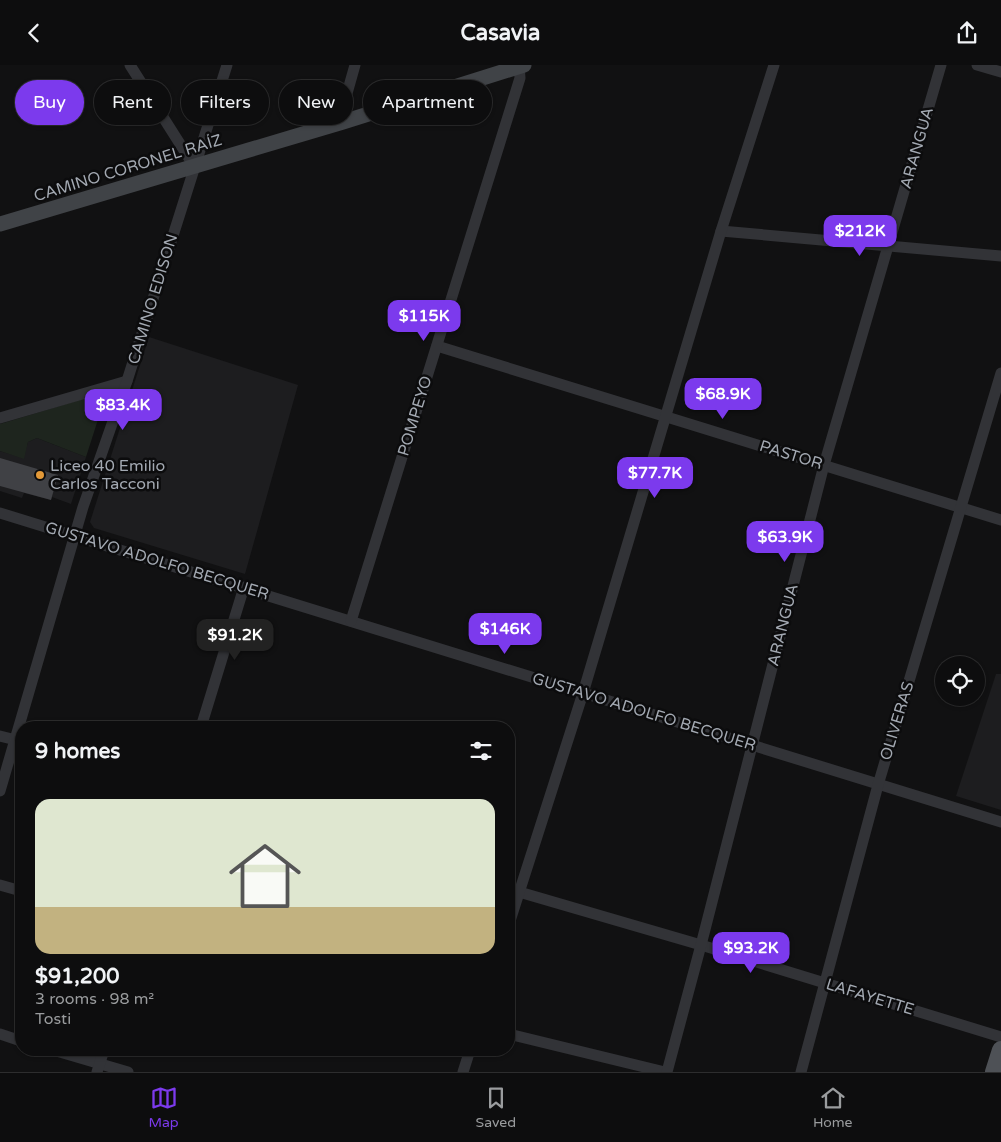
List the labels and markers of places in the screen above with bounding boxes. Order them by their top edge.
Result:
pin: $212K [825,215,895,257]
pin: $115K [389,299,459,342]
pin: $68.9K [682,377,764,420]
pin: $83.4K [82,389,164,431]
place label: Liceo 40 Emilio Carlos Tacconi [50,456,165,494]
pin: $77.7K [614,457,696,499]
marker: Liceo 40 Emilio Carlos Tacconi [34,469,46,481]
pin: $63.9K [744,521,826,563]
pin: $146K [470,613,540,655]
pin: $91.2K [194,619,276,661]
pin: $93.2K [710,931,792,974]

